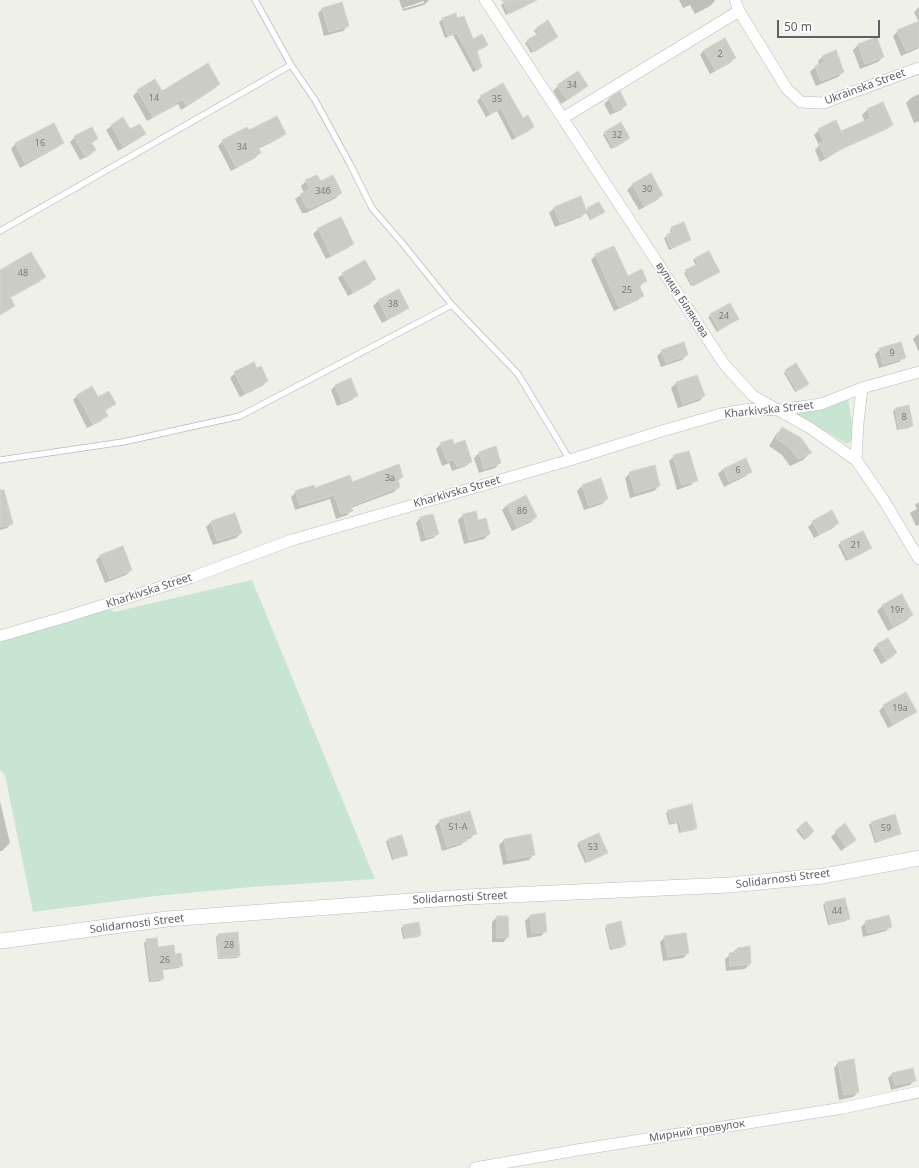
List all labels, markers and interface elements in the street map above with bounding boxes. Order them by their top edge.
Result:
scale bar [779,12,882,38]
text: 50 m [784,18,812,35]
house number: 2 [717,49,723,59]
street label: Ukrainska Street [823,66,907,108]
house number: 34 [567,80,577,90]
house number: 14 [149,93,159,103]
house number: 35 [492,94,502,104]
house number: 32 [612,130,622,140]
house number: 16 [35,138,45,148]
house number: 34 [237,142,247,152]
house number: 30 [642,184,652,194]
house number: 34б [315,186,331,196]
street label: вулиця Білякова [653,260,711,340]
house number: 48 [18,268,28,278]
house number: 25 [622,285,632,295]
house number: 38 [388,299,398,309]
house number: 24 [719,311,729,321]
house number: 9 [889,348,895,358]
street label: Kharkivska Street [724,399,814,421]
house number: 8 [901,412,907,422]
house number: 6 [735,465,741,475]
house number: 3а [385,473,395,483]
street label: Kharkivska Street [412,473,502,511]
house number: 8б [517,506,527,516]
house number: 21 [851,540,861,550]
street label: Kharkivska Street [104,571,194,611]
house number: 19г [890,605,904,615]
house number: 19а [892,703,908,713]
house number: 51-А [449,822,467,832]
house number: 59 [881,823,891,833]
house number: 53 [588,842,598,852]
street label: Solidarnosti Street [735,867,831,891]
street label: Solidarnosti Street [412,889,508,907]
house number: 44 [832,906,842,916]
street label: Solidarnosti Street [89,912,185,936]
house number: 28 [224,940,234,950]
house number: 26 [160,955,170,965]
street label: Мирний провулок [648,1117,746,1145]

